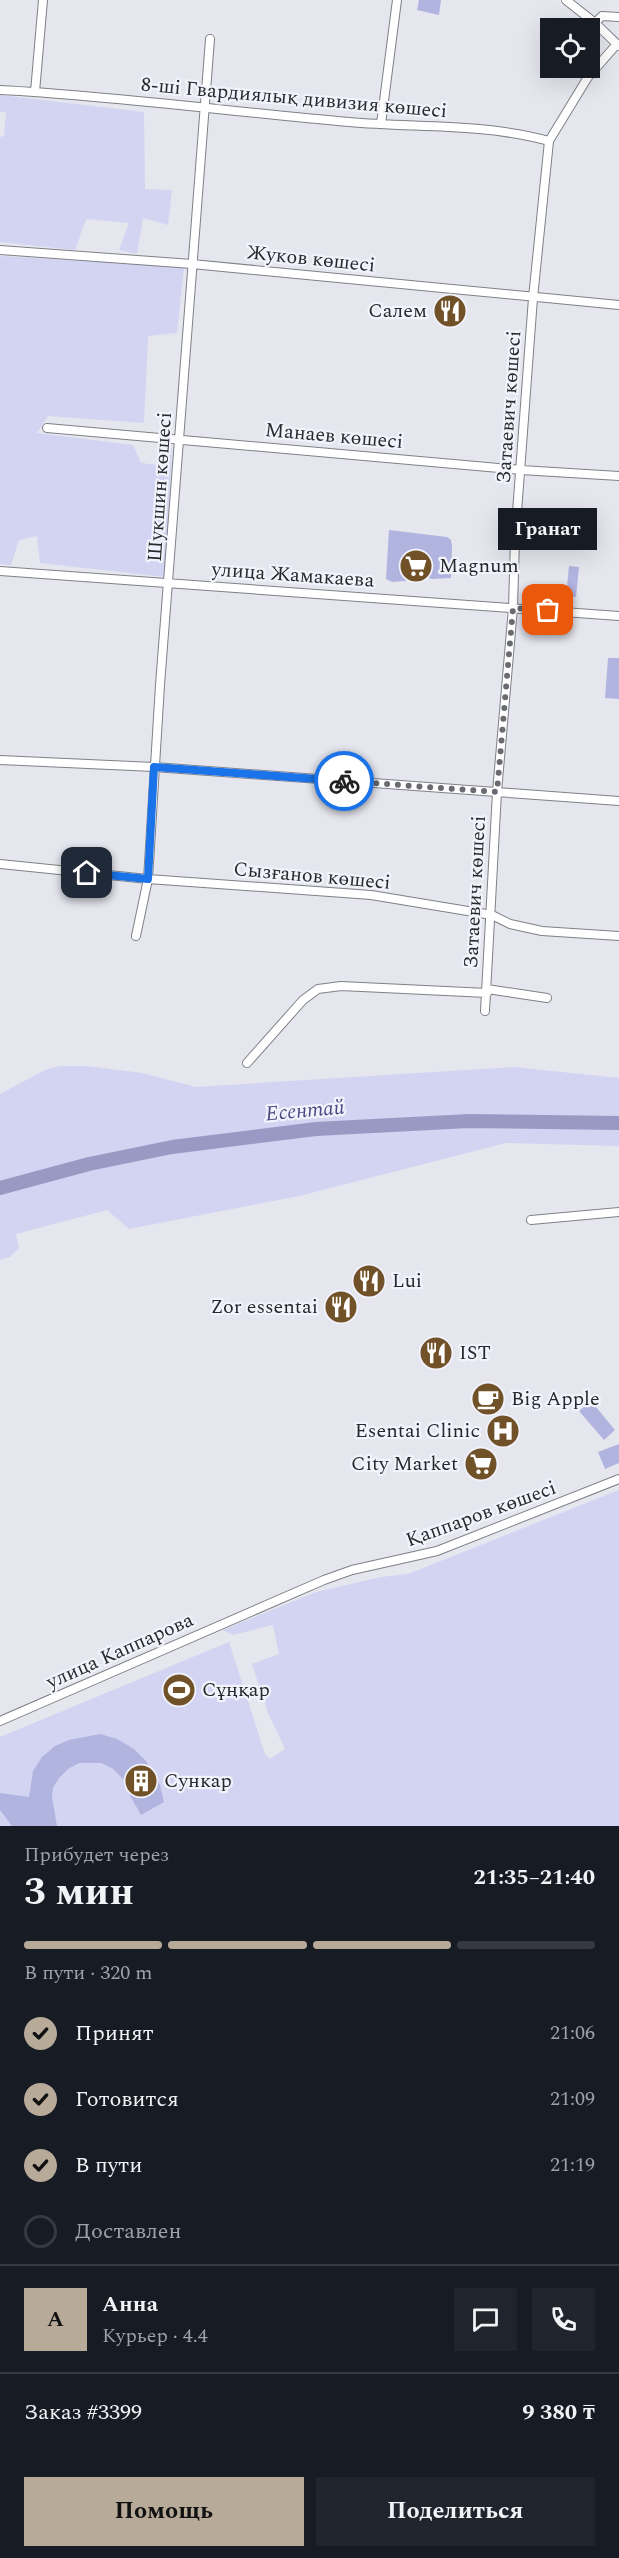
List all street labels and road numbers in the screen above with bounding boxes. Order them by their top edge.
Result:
street label: 8-ші Гвардиялық дивизия көшесі [140,70,448,126]
street label: Жуков көшесі [245,237,377,281]
street label: Затаевич көшесі [489,330,529,484]
street label: Шукшин көшесі [140,411,180,563]
street label: Манаев көшесі [264,415,404,457]
street label: улица Жамакаева [210,554,376,596]
street label: Затаевич көшесі [456,815,494,969]
street label: Сызғанов көшесі [232,854,392,898]
street label: Қаппаров көшесі [402,1473,560,1555]
street label: улица Каппарова [41,1605,199,1697]

